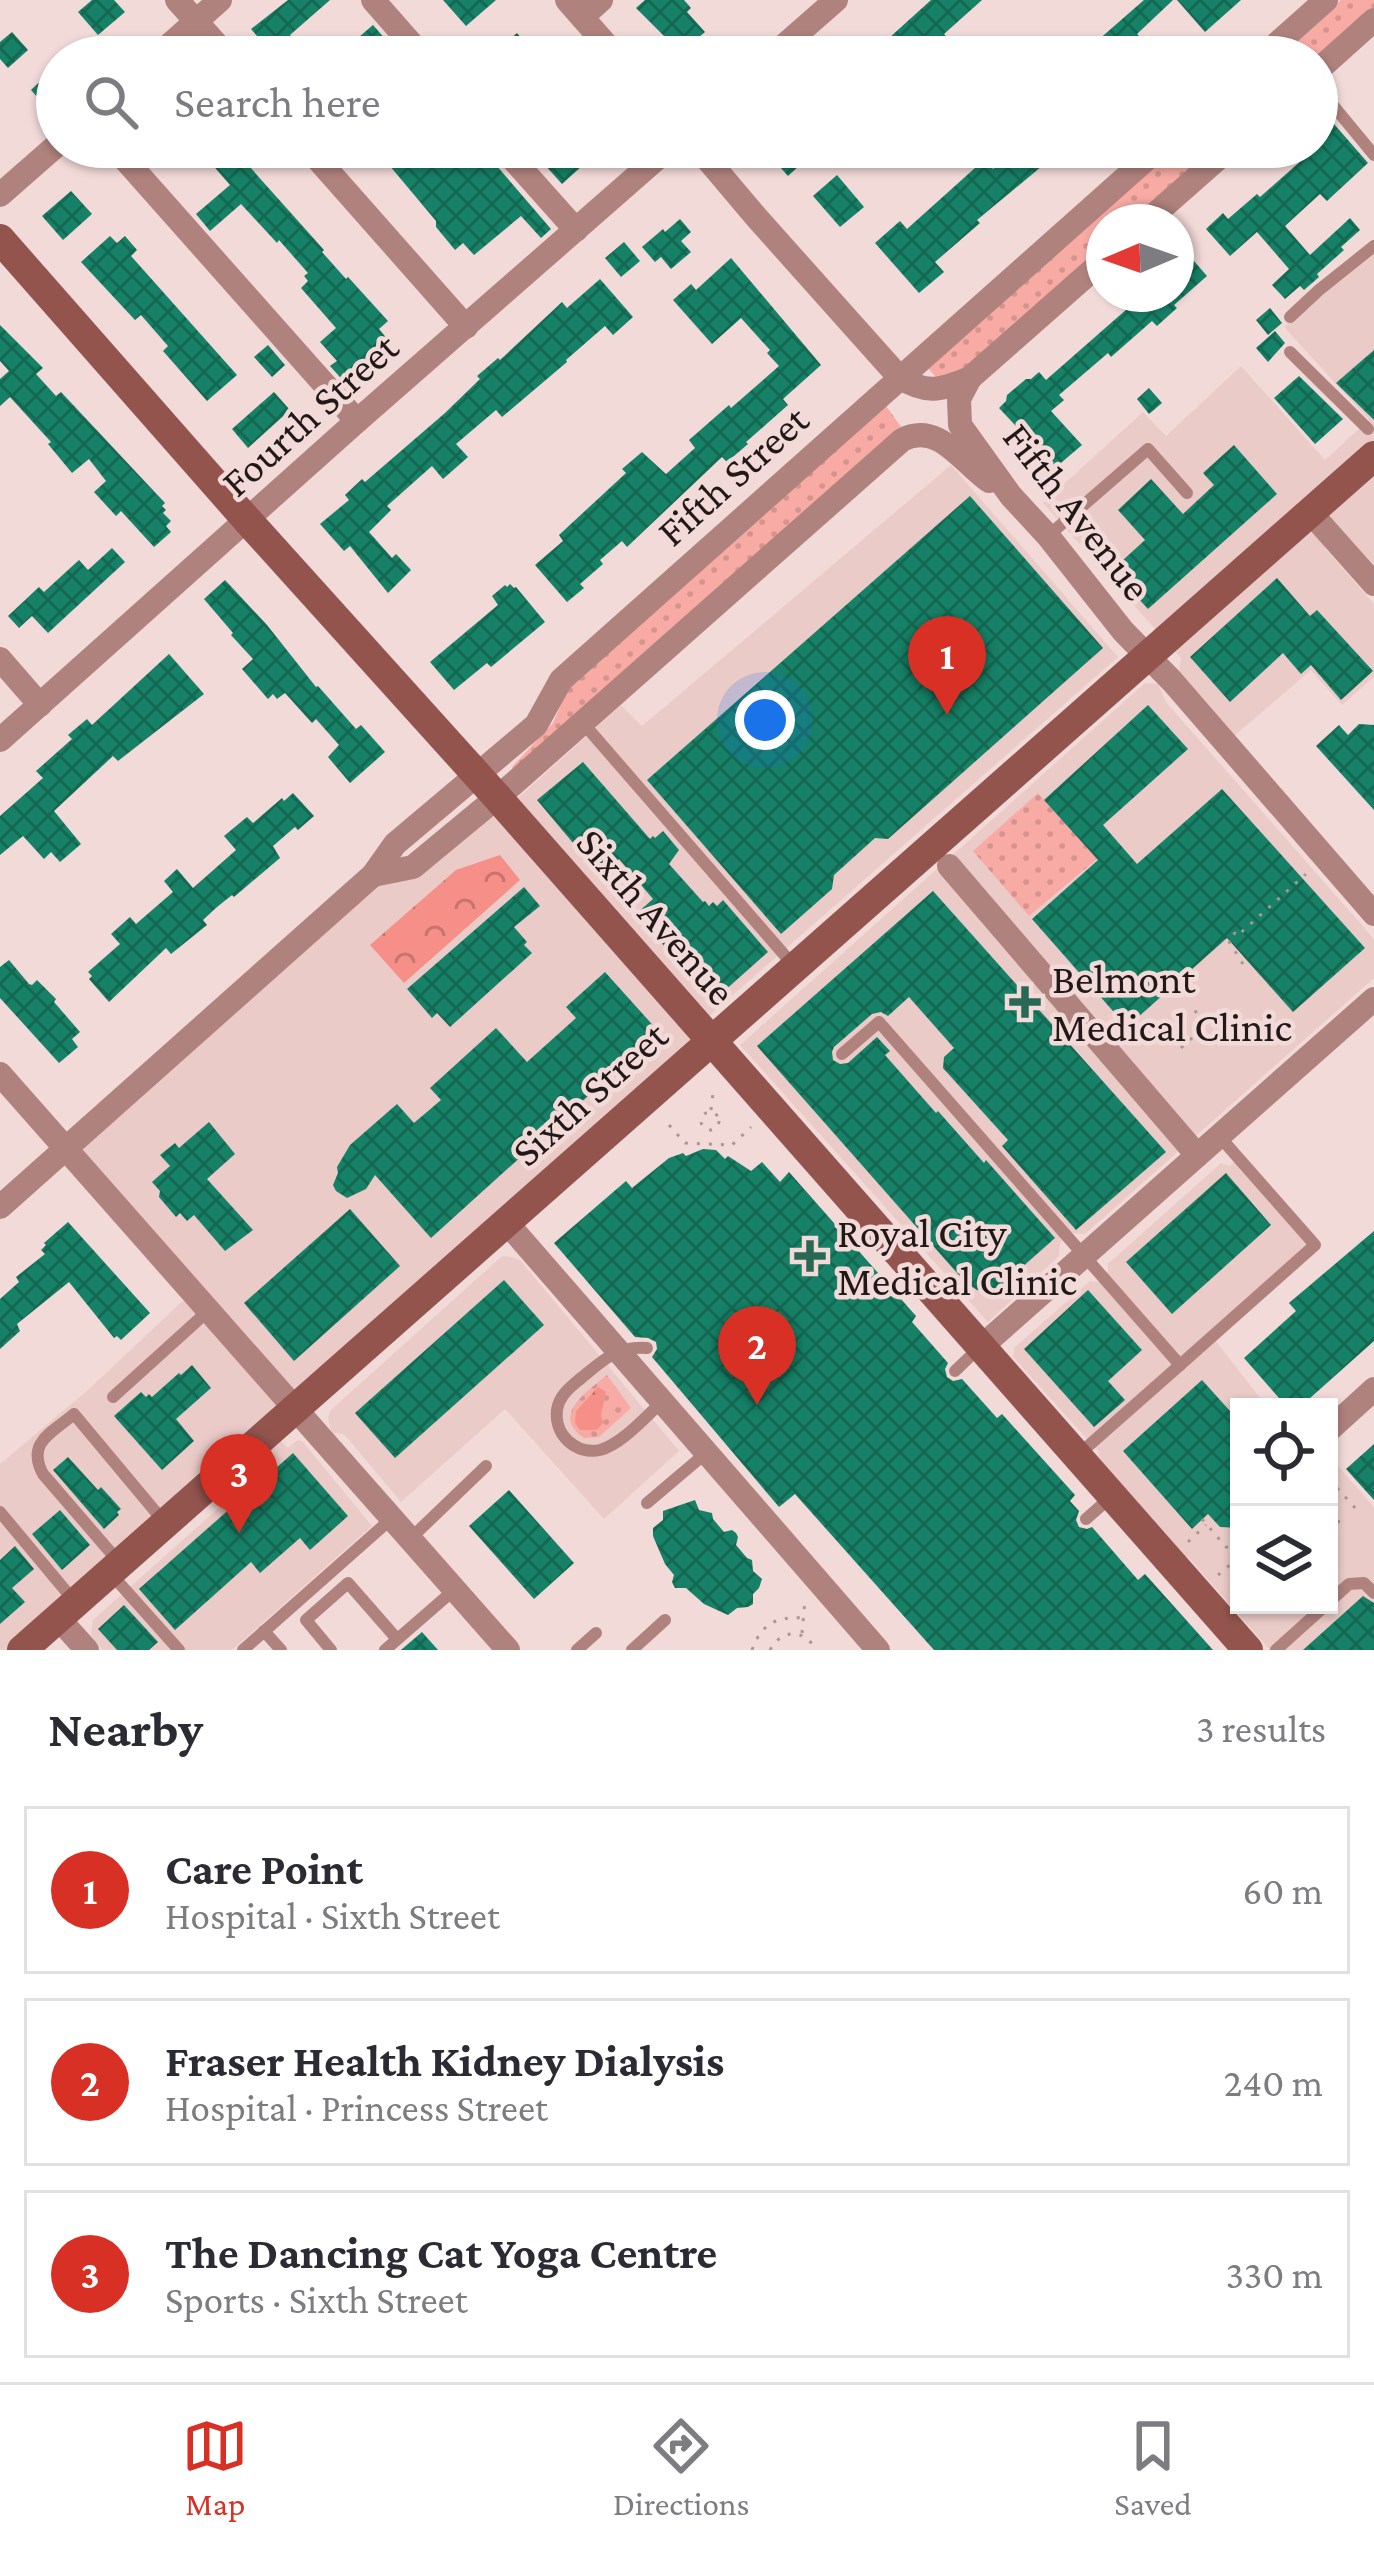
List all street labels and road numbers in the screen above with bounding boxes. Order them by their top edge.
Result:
street label: Fourth Street [212,322,408,506]
street label: Fifth Street [647,395,818,555]
street label: Fifth Avenue [994,413,1161,609]
street label: Sixth Avenue [567,819,746,1014]
street label: Sixth Street [502,1011,677,1175]

